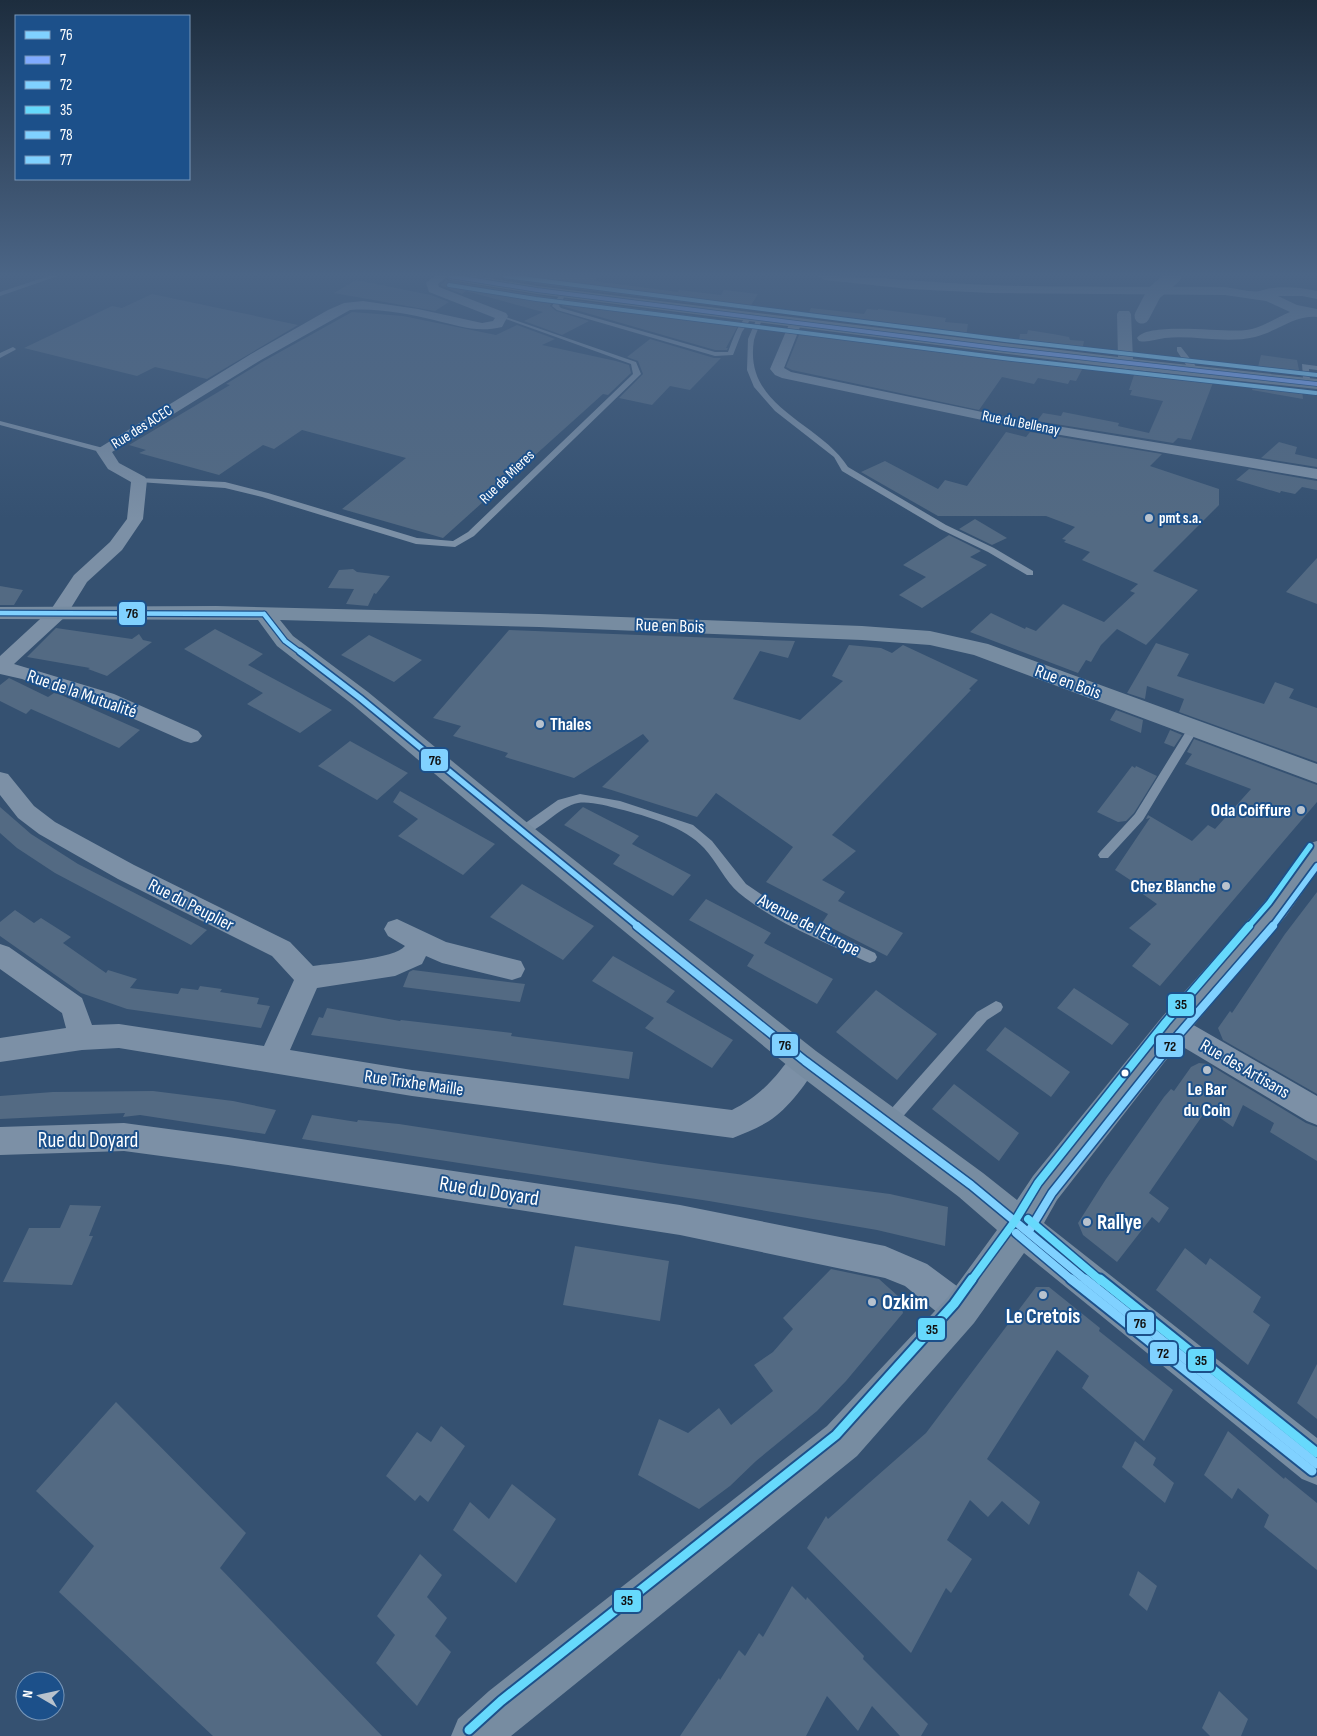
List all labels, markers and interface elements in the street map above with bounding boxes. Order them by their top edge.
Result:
legend [15,15,190,180]
text: 76 [60,26,73,45]
text: 7 [60,51,66,70]
text: 72 [60,76,72,95]
text: 35 [60,101,72,120]
text: 78 [60,126,73,145]
text: 77 [60,151,72,170]
street label: Rue des ACEC [108,401,176,453]
street label: Rue du Bellenay [981,406,1062,440]
street label: Rue de Mieres [475,446,539,508]
place label: pmt s.a. [1159,509,1202,528]
marker: pmt s.a. [1143,512,1155,524]
line badge: 76 [118,601,146,626]
text: 76 [126,605,139,622]
street label: Rue en Bois [635,614,705,638]
street label: Rue en Bois [1032,660,1104,704]
street label: Rue de la Mutualité [24,665,140,723]
place label: Thales [550,714,591,735]
marker: Thales [534,718,546,730]
line badge: 76 [420,748,449,772]
text: 76 [429,752,442,769]
place label: Oda Coiffure [1211,800,1291,821]
marker: Oda Coiffure [1295,804,1307,816]
street label: Rue du Peuplier [145,875,237,935]
place label: Chez Blanche [1130,876,1216,897]
marker: Chez Blanche [1220,880,1232,892]
street label: Avenue de l'Europe [753,889,864,961]
line badge: 35 [1167,993,1195,1017]
text: 35 [1175,996,1187,1013]
line badge: 76 [771,1033,799,1057]
line badge: 72 [1155,1034,1184,1058]
street label: Rue des Artisans [1197,1035,1293,1103]
text: 76 [779,1037,792,1054]
text: 72 [1164,1038,1176,1055]
marker: Le Bar du Coin [1201,1064,1213,1076]
street label: Rue Trixhe Maille [363,1066,465,1100]
unlabelled marker [1120,1068,1130,1078]
place label: Le Bar du Coin [1183,1079,1231,1121]
street label: Rue du Doyard [38,1128,138,1153]
street label: Rue du Doyard [437,1171,541,1211]
place label: Rallye [1097,1210,1142,1235]
marker: Rallye [1081,1216,1093,1228]
marker: Le Cretois [1037,1289,1049,1301]
place label: Ozkim [882,1290,928,1315]
marker: Ozkim [866,1296,878,1308]
place label: Le Cretois [1006,1304,1080,1329]
line badge: 76 [1126,1311,1155,1335]
text: 76 [1134,1315,1147,1332]
line badge: 35 [917,1317,946,1341]
text: 35 [926,1321,938,1338]
line badge: 72 [1149,1341,1178,1365]
text: 72 [1157,1345,1169,1362]
line badge: 35 [1187,1348,1215,1372]
text: 35 [1195,1352,1207,1369]
line badge: 35 [613,1589,642,1613]
text: 35 [621,1592,633,1609]
north arrow [15,1671,65,1721]
text: N [19,1689,37,1699]

